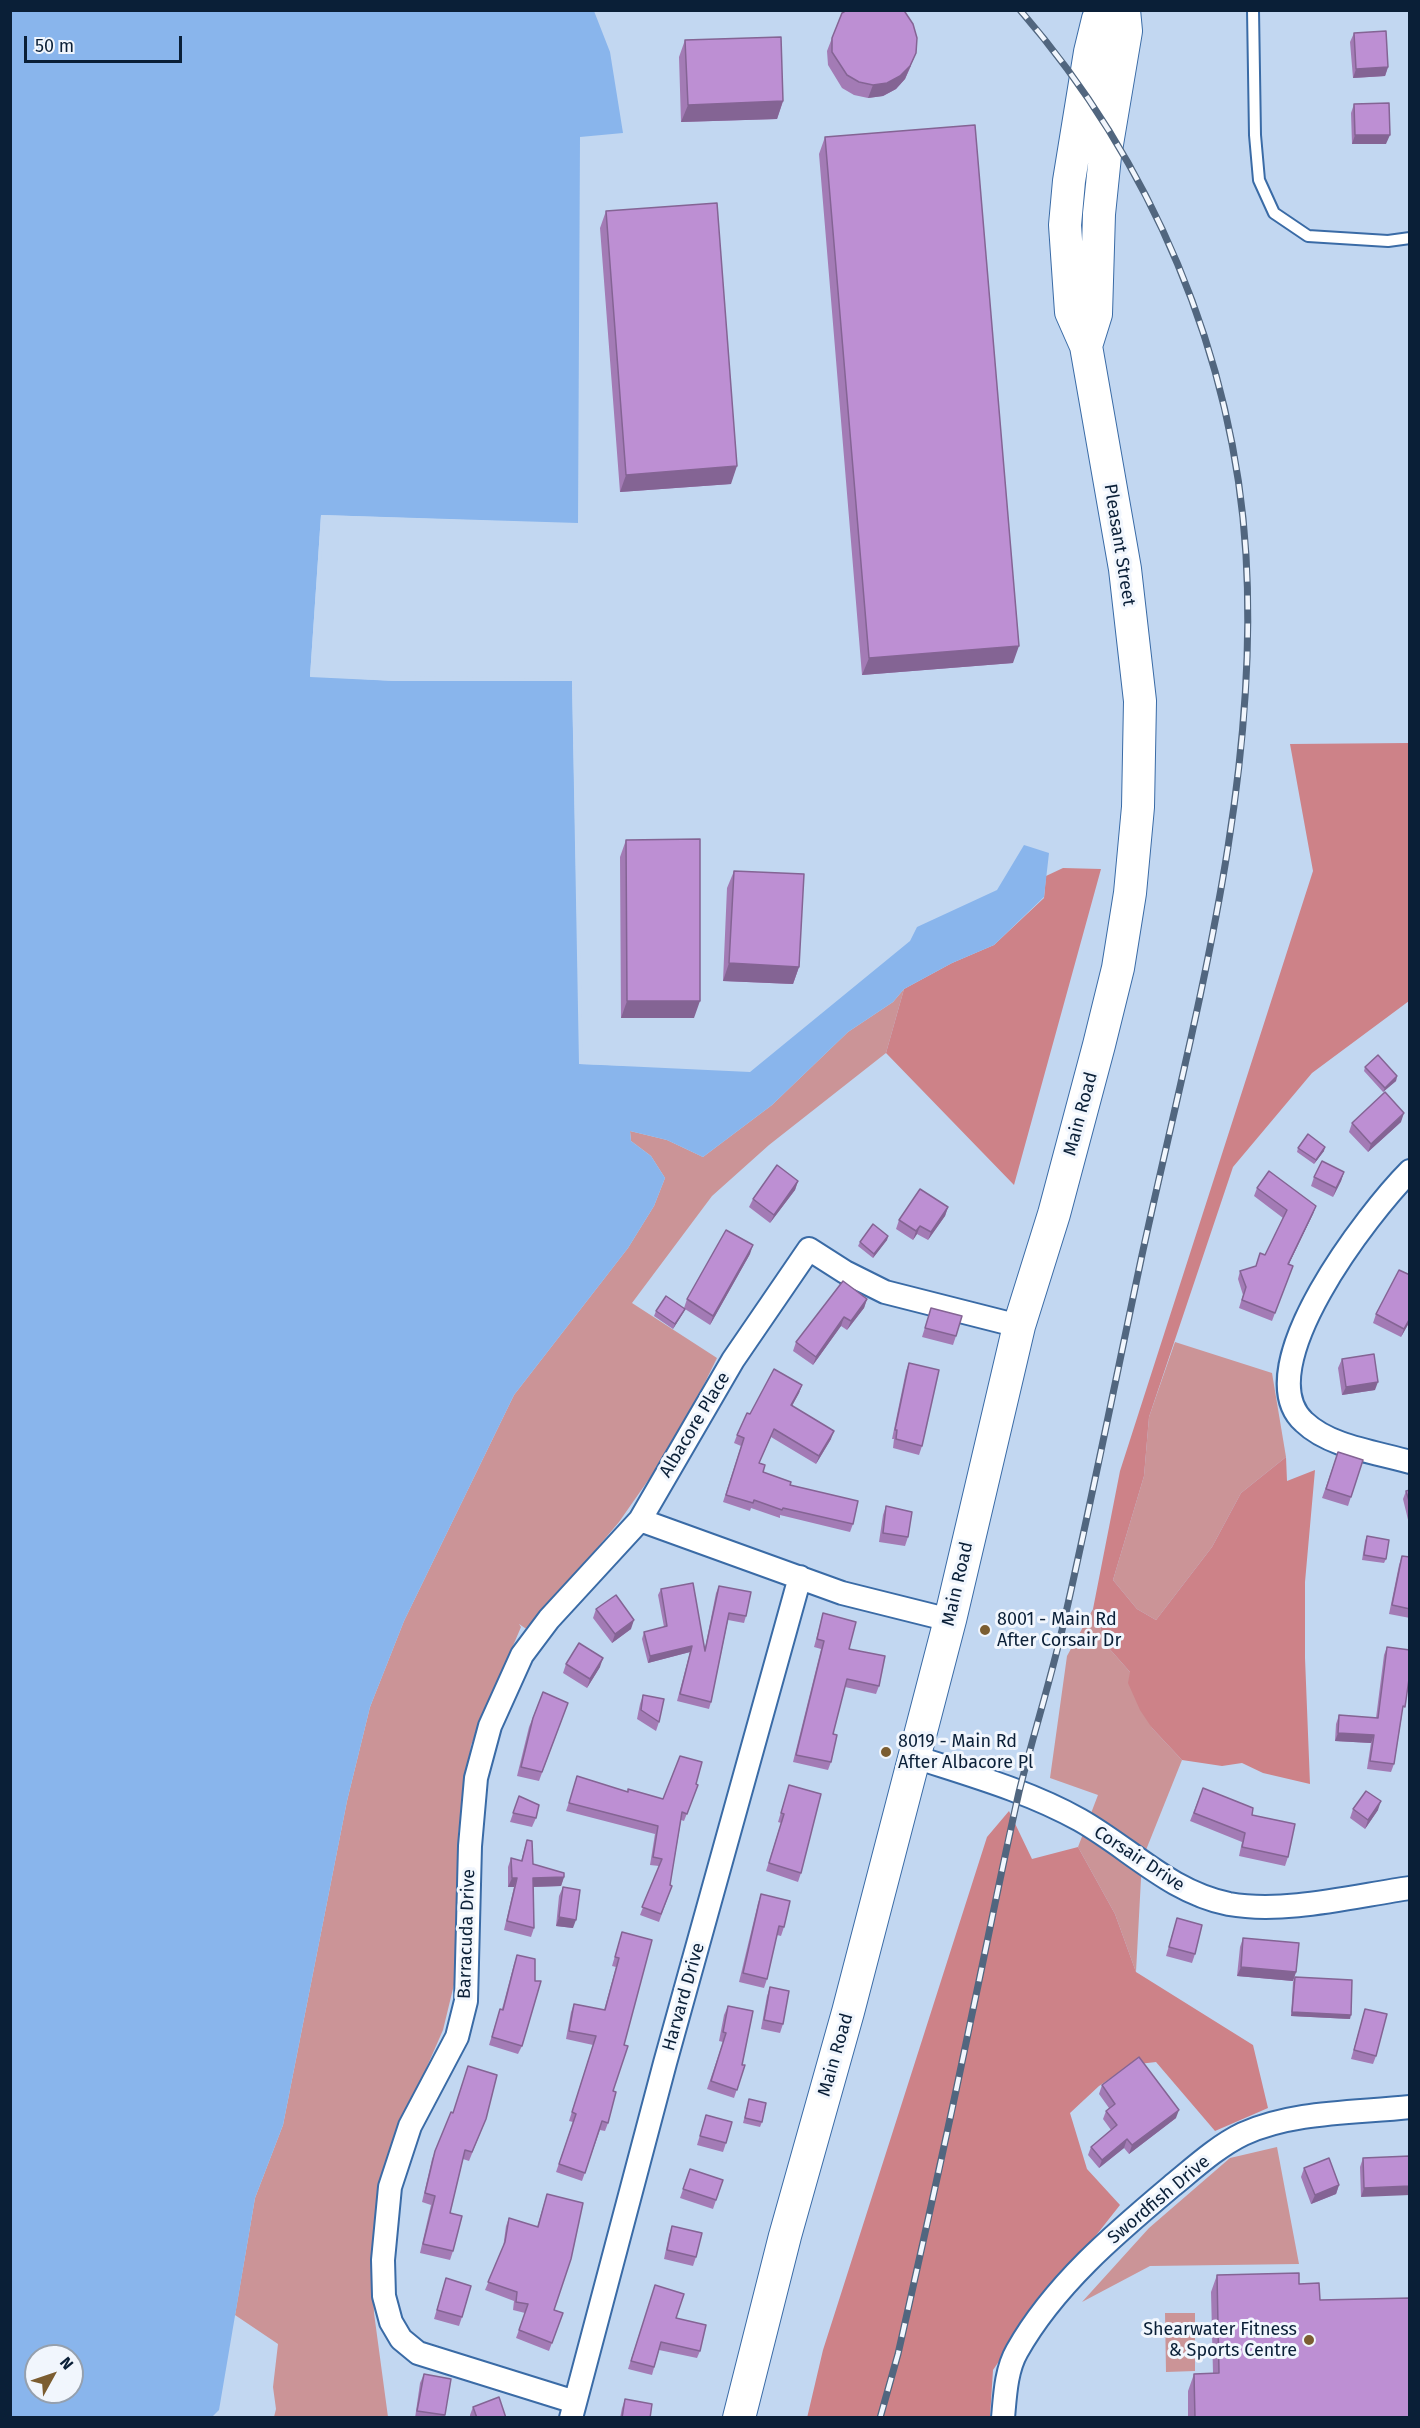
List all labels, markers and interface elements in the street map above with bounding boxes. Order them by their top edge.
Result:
scale bar [27,24,184,62]
text: 50 m [35,35,74,57]
street label: Pleasant Street [1099,482,1139,608]
street label: Main Road [1059,1070,1103,1158]
street label: Albacore Place [655,1368,735,1482]
street label: Main Road [938,1540,978,1628]
place label: 8001 - Main Rd After Corsair Dr [997,1609,1121,1652]
marker: 8001 - Main Rd After Corsair Dr [978,1623,992,1637]
place label: 8019 - Main Rd After Albacore Pl [898,1731,1033,1774]
marker: 8019 - Main Rd After Albacore Pl [879,1745,893,1759]
street label: Corsair Drive [1090,1822,1188,1896]
street label: Barracuda Drive [454,1869,480,1999]
street label: Harvard Drive [658,1940,710,2054]
street label: Main Road [814,2011,858,2099]
street label: Swordfish Drive [1104,2151,1214,2249]
place label: Shearwater Fitness & Sports Centre [1143,2319,1297,2362]
marker: Shearwater Fitness & Sports Centre [1302,2333,1316,2347]
north arrow [24,2344,84,2404]
text: N [56,2353,77,2374]

